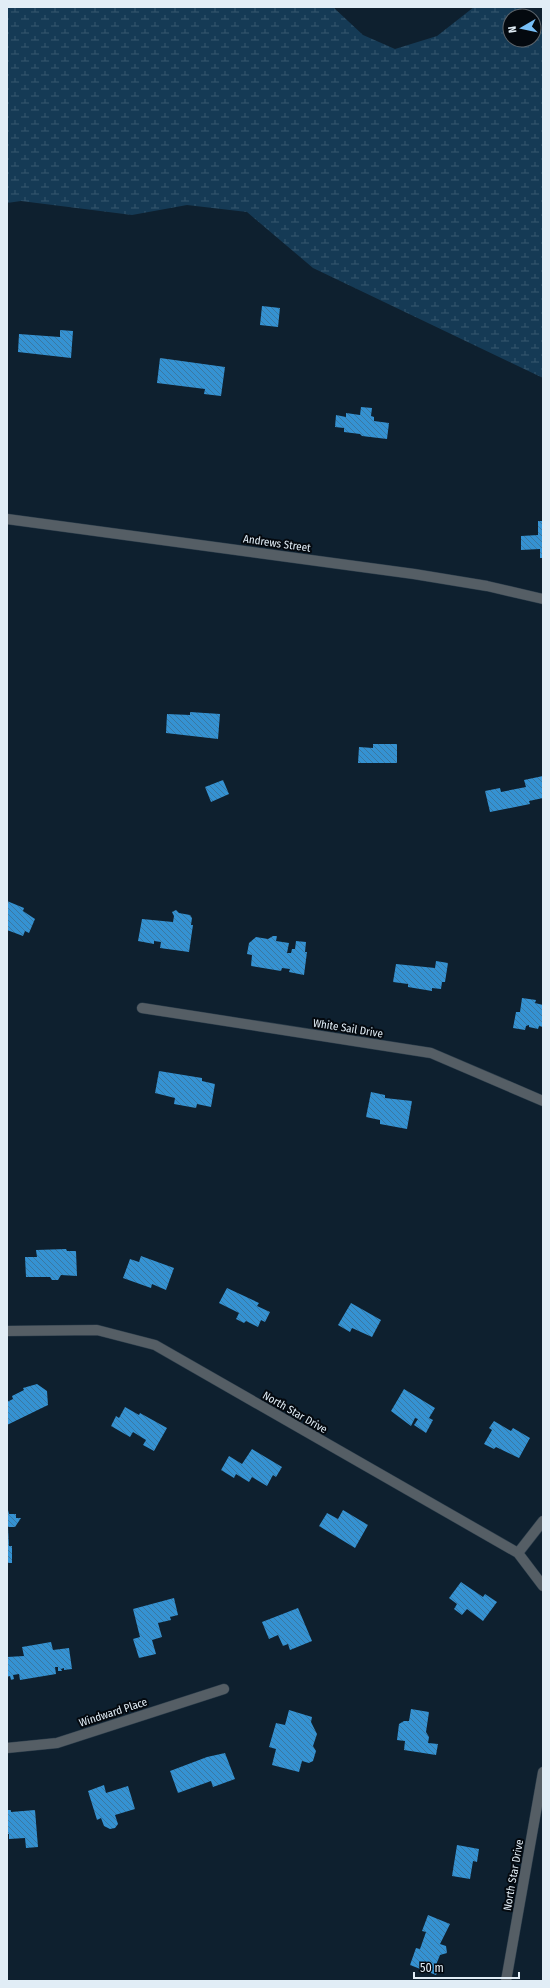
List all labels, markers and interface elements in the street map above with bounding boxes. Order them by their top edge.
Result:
north arrow [502,8,542,48]
text: N [506,25,520,34]
street label: Andrews Street [242,532,312,555]
street label: White Sail Drive [312,1017,384,1040]
street label: North Star Drive [260,1389,329,1436]
street label: Windward Place [77,1695,149,1730]
street label: North Star Drive [501,1838,526,1912]
scale bar [414,1954,519,1980]
text: 50 m [420,1961,444,1975]

